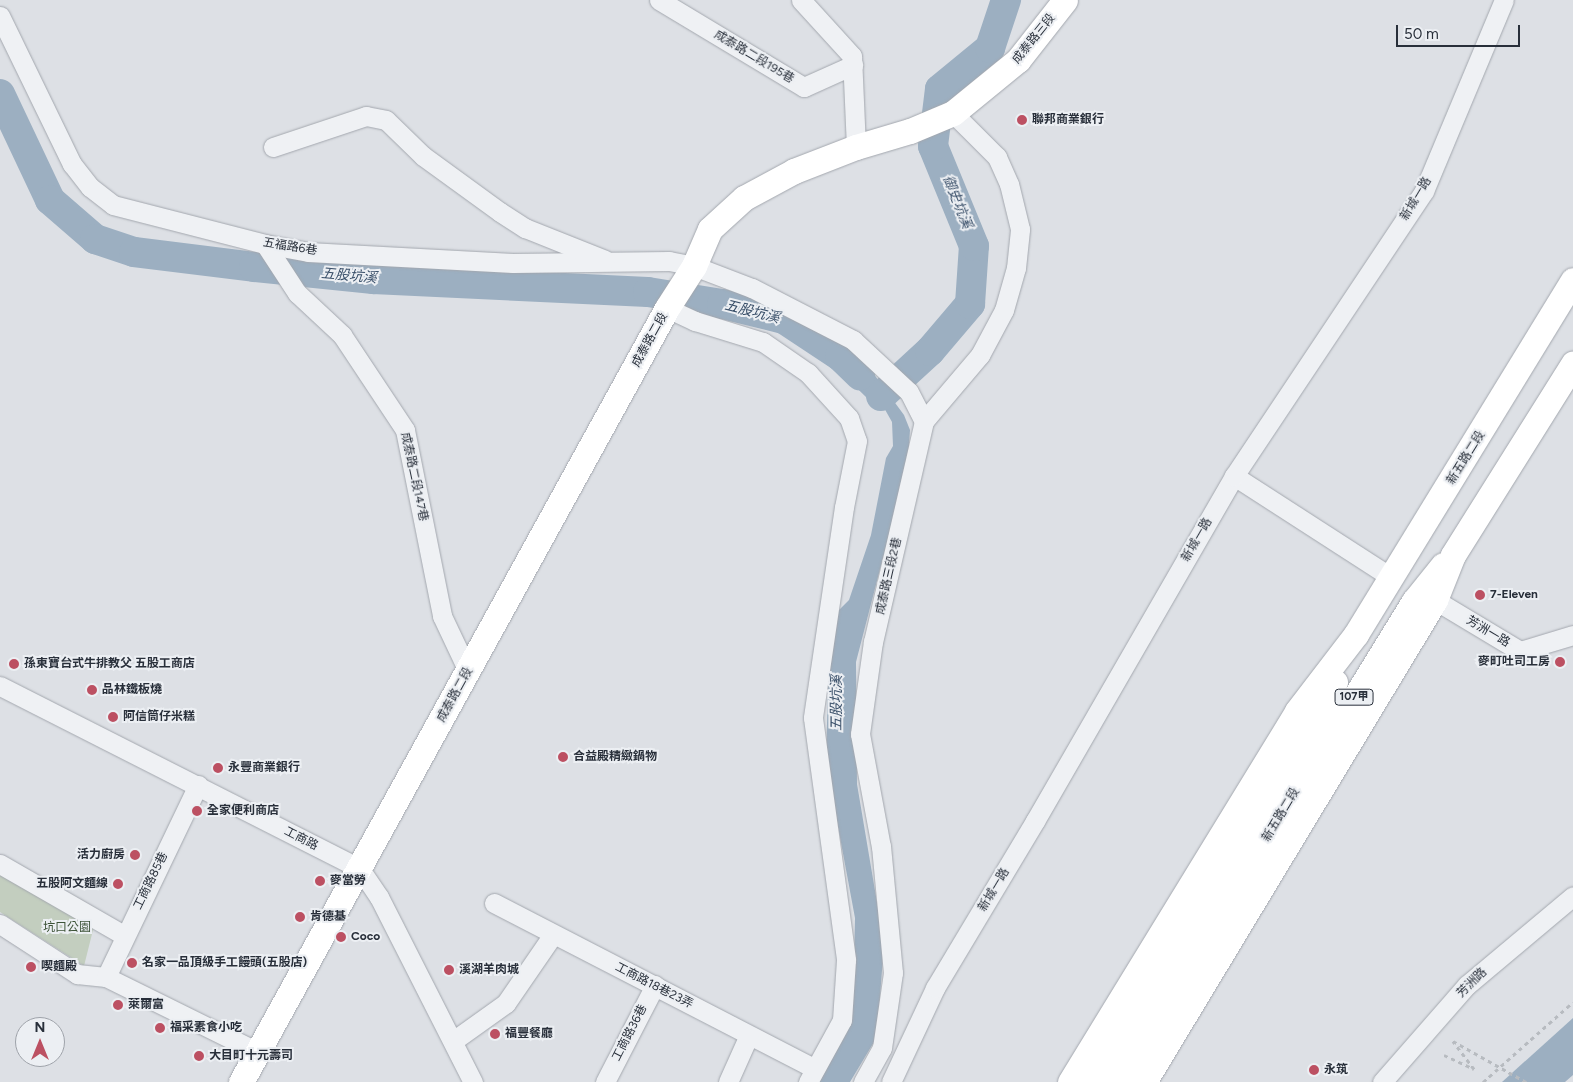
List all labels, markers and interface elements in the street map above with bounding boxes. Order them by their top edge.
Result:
street label: 成泰路三段 [1010,11,1058,67]
scale bar [1398,15,1522,47]
text: 50 m [1404,25,1439,43]
street label: 成泰路二段195巷 [711,27,797,87]
place label: 聯邦商業銀行 [1032,113,1104,127]
marker: 聯邦商業銀行 [1016,114,1028,126]
water label: 御史坑溪 [939,173,975,231]
street label: 新城一路 [1397,175,1435,223]
street label: 五福路6巷 [262,236,318,258]
water label: 五股坑溪 [320,265,378,287]
water label: 五股坑溪 [723,297,781,327]
street label: 成泰路二段 [629,310,671,370]
street label: 新五路二段 [1444,429,1488,487]
street label: 成泰路二段147巷 [398,431,430,523]
street label: 新城一路 [1179,516,1215,564]
street label: 成泰路三段2巷 [873,536,905,616]
place label: 7-Eleven [1490,588,1538,602]
marker: 7-Eleven [1474,589,1486,601]
street label: 芳洲一路 [1464,613,1512,651]
place label: 麥町吐司工房 [1478,655,1550,669]
marker: 麥町吐司工房 [1554,656,1566,668]
place label: 孫東寶台式牛排教父 五股工商店 [24,657,195,671]
marker: 孫東寶台式牛排教父 五股工商店 [8,658,20,670]
street label: 成泰路二段 [434,665,476,725]
water label: 五股坑溪 [829,675,845,731]
place label: 品林鐵板燒 [102,683,162,697]
marker: 品林鐵板燒 [86,684,98,696]
road number: 107甲 [1334,689,1374,706]
place label: 阿信筒仔米糕 [123,710,195,724]
marker: 阿信筒仔米糕 [107,711,119,723]
place label: 合益殿精緻鍋物 [573,750,657,764]
marker: 合益殿精緻鍋物 [557,751,569,763]
place label: 永豐商業銀行 [228,761,300,775]
marker: 永豐商業銀行 [212,762,224,774]
street label: 新五路二段 [1259,786,1303,844]
place label: 全家便利商店 [207,804,279,818]
marker: 全家便利商店 [191,805,203,817]
street label: 工商路 [282,824,320,854]
place label: 活力廚房 [77,848,125,862]
marker: 活力廚房 [129,849,141,861]
street label: 工商路85巷 [131,850,171,912]
street label: 新城一路 [975,866,1013,914]
place label: 麥當勞 [330,874,366,888]
marker: 麥當勞 [314,875,326,887]
place label: 五股阿文麵線 [36,877,108,891]
marker: 五股阿文麵線 [112,878,124,890]
place label: 肯德基 [310,910,346,924]
marker: 肯德基 [294,911,306,923]
park label: 坑口公園 [43,921,91,935]
place label: Coco [351,930,380,944]
marker: Coco [335,931,347,943]
place label: 名家一品頂級手工饅頭(五股店) [142,956,307,970]
marker: 名家一品頂級手工饅頭(五股店) [126,957,138,969]
place label: 喫麵殿 [41,960,77,974]
street label: 工商路18巷23弄 [613,960,695,1012]
marker: 喫麵殿 [25,961,37,973]
place label: 溪湖羊肉城 [459,963,519,977]
marker: 溪湖羊肉城 [443,964,455,976]
street label: 芳洲路 [1454,965,1490,1001]
place label: 萊爾富 [128,998,164,1012]
marker: 萊爾富 [112,999,124,1011]
street label: 工商路36巷 [610,1002,650,1064]
north arrow [15,1017,65,1067]
text: N [35,1019,45,1036]
place label: 福采素食小吃 [170,1021,242,1035]
marker: 福采素食小吃 [154,1022,166,1034]
place label: 福豐餐廳 [505,1027,553,1041]
marker: 福豐餐廳 [489,1028,501,1040]
place label: 大目町十元壽司 [209,1049,293,1063]
marker: 大目町十元壽司 [193,1050,205,1062]
place label: 永筑 [1324,1063,1348,1077]
marker: 永筑 [1308,1064,1320,1076]

